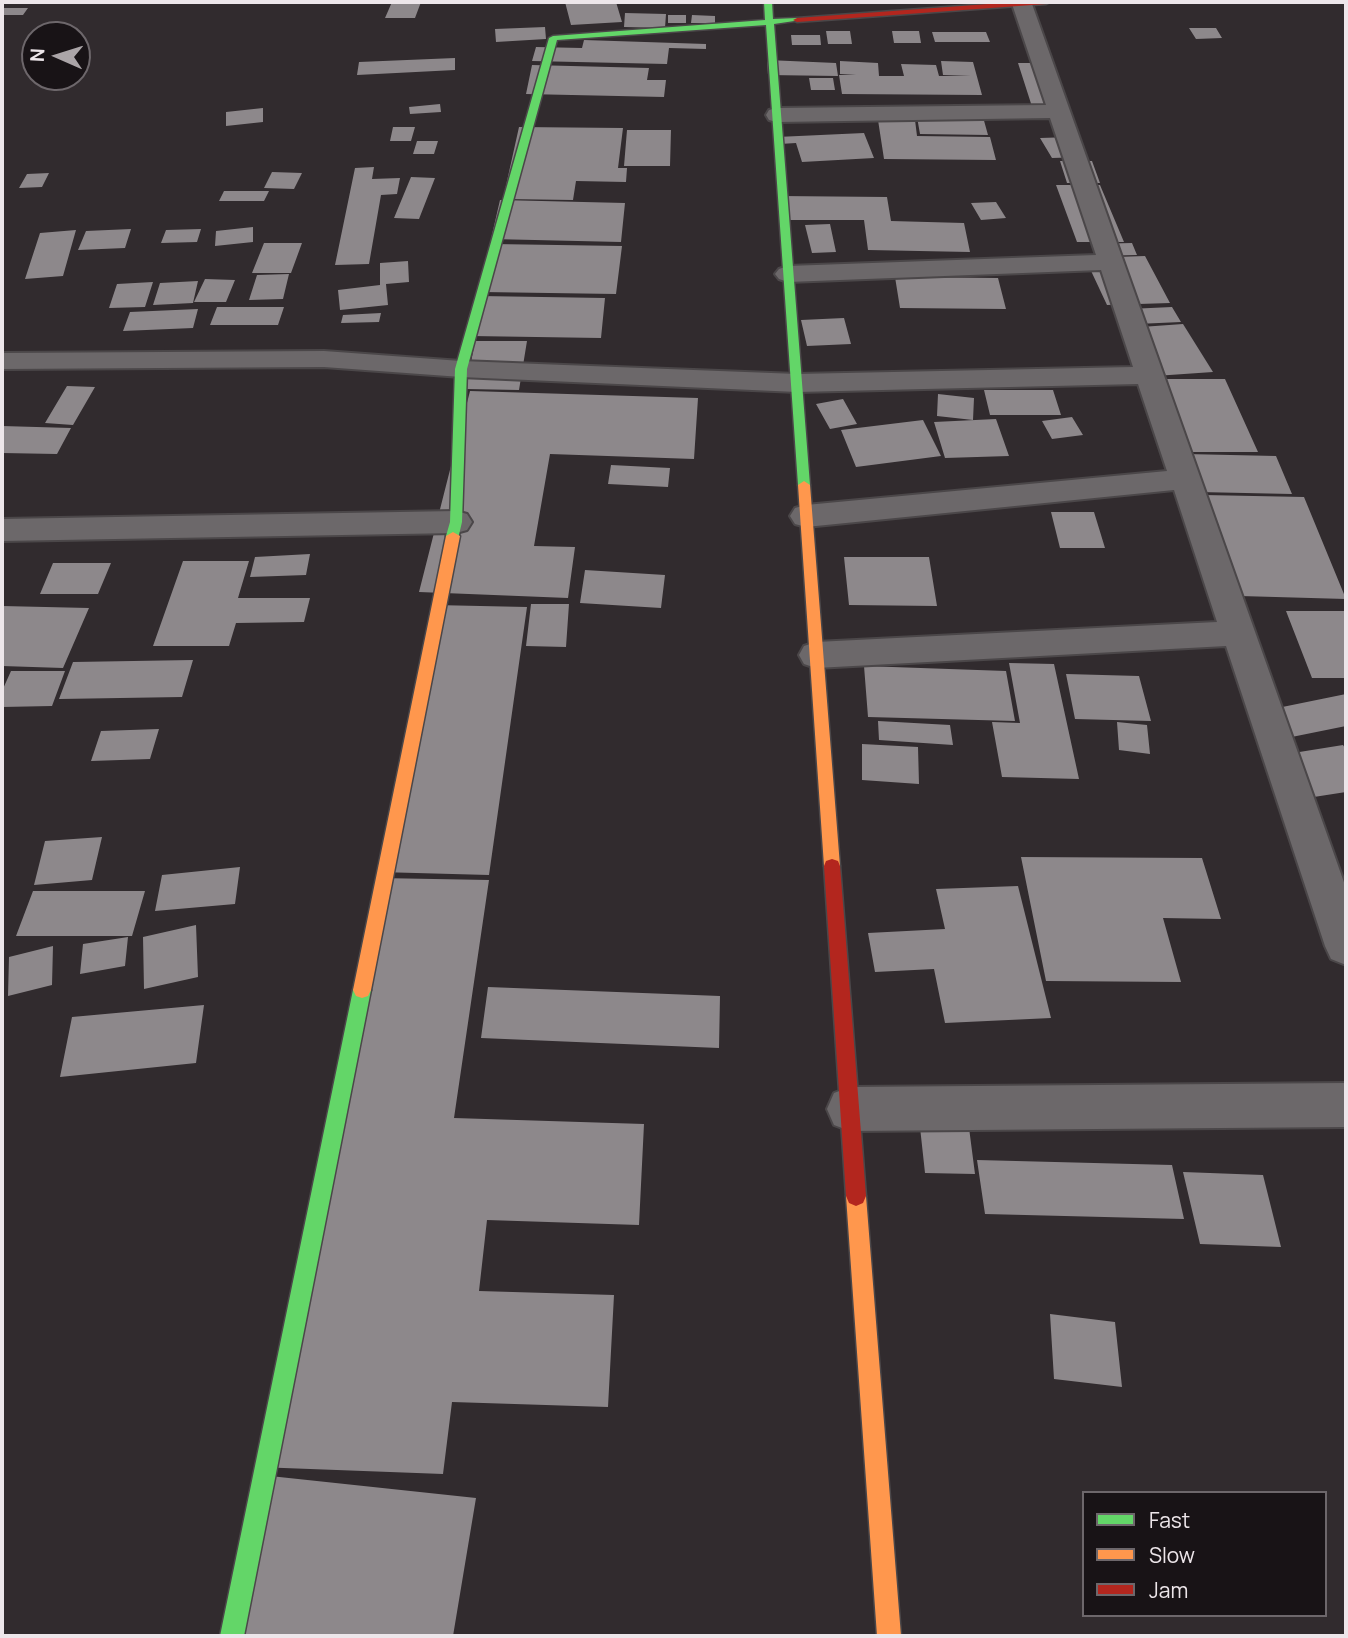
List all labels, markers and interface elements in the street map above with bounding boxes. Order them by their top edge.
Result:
north arrow [21,21,91,91]
text: N [24,48,50,63]
legend [1082,1491,1327,1617]
text: Fast [1149,1506,1190,1534]
text: Slow [1149,1541,1195,1569]
text: Jam [1149,1576,1188,1604]

